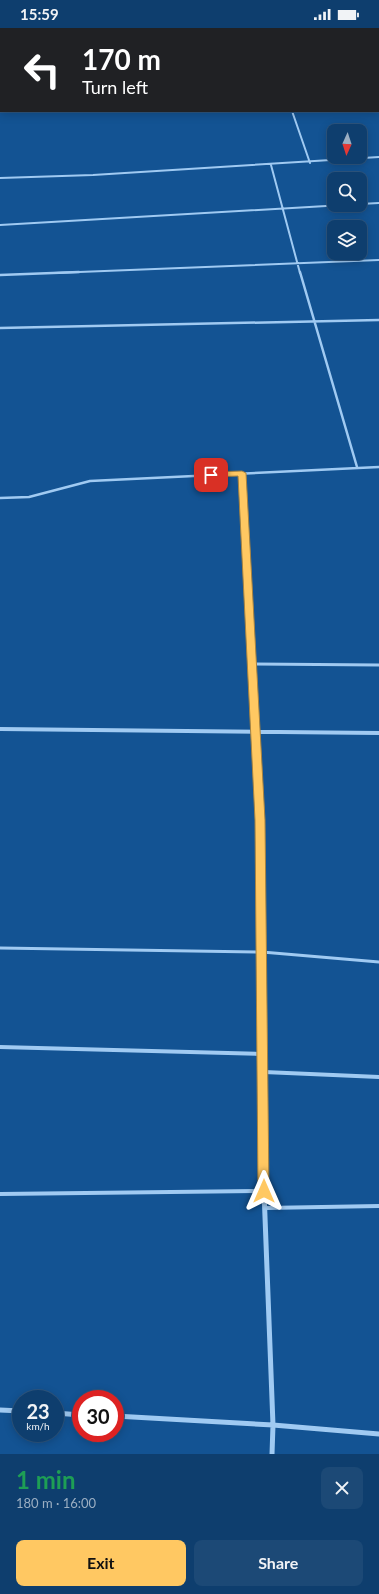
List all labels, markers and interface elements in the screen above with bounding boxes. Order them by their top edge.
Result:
text: 15:59 [20,5,59,23]
text: 170 m [82,42,161,76]
icon: left [16,44,68,96]
text: Turn left [82,76,148,98]
north arrow [327,124,367,164]
map controls [327,124,367,260]
button: search [327,172,367,212]
button: layers [327,220,367,260]
pin [194,458,228,492]
icon: arrive [200,464,222,486]
position arrow [243,1170,285,1212]
speed limit sign: 30 [72,1390,124,1442]
text: 23 [26,1399,50,1423]
text: km/h [26,1420,50,1432]
text: 1 min [16,1465,76,1494]
button: close [321,1467,363,1509]
text: 180 m · 16:00 [16,1495,96,1511]
button: Exit [16,1540,186,1586]
button: Share [194,1540,363,1586]

